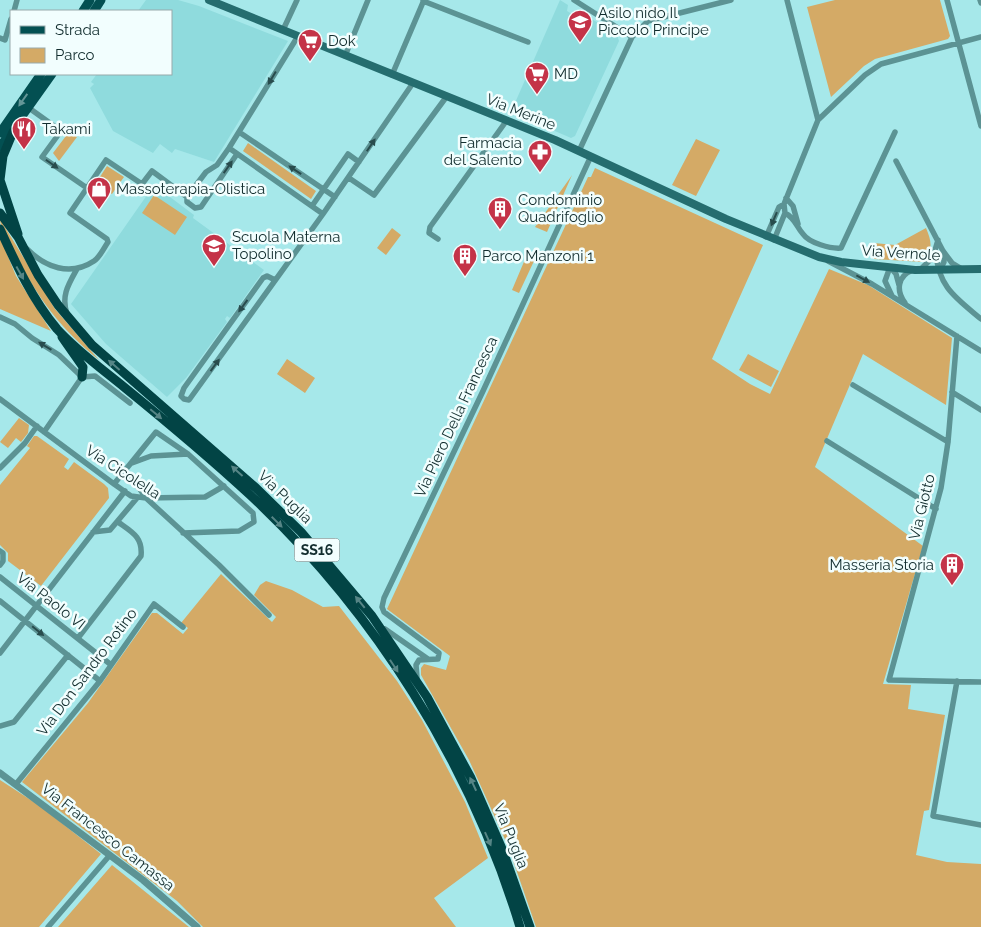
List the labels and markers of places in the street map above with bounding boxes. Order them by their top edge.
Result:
place label: Asilo nido Il Piccolo Principe [598,4,709,39]
school or university icon: Asilo nido Il Piccolo Principe [567,9,593,43]
supermarket icon: Dok [297,28,323,62]
place label: Dok [328,32,356,50]
supermarket icon: MD [524,61,550,95]
place label: MD [554,65,578,83]
restaurant icon: Takami [11,116,37,150]
place label: Takami [42,120,91,138]
place label: Farmacia del Salento [444,134,522,169]
pharmacy icon: Farmacia del Salento [527,139,553,173]
shop icon: Massoterapia-Olistica [86,176,112,210]
place label: Massoterapia-Olistica [116,180,265,198]
place label: Condominio Quadrifoglio [518,191,603,226]
building icon: Condominio Quadrifoglio [487,196,513,230]
place label: Scuola Materna Topolino [232,228,340,263]
school or university icon: Scuola Materna Topolino [201,233,227,267]
building icon: Parco Manzoni 1 [452,243,478,277]
place label: Parco Manzoni 1 [482,247,594,265]
building icon: Masseria Storia [939,552,965,586]
place label: Masseria Storia [829,556,934,574]

